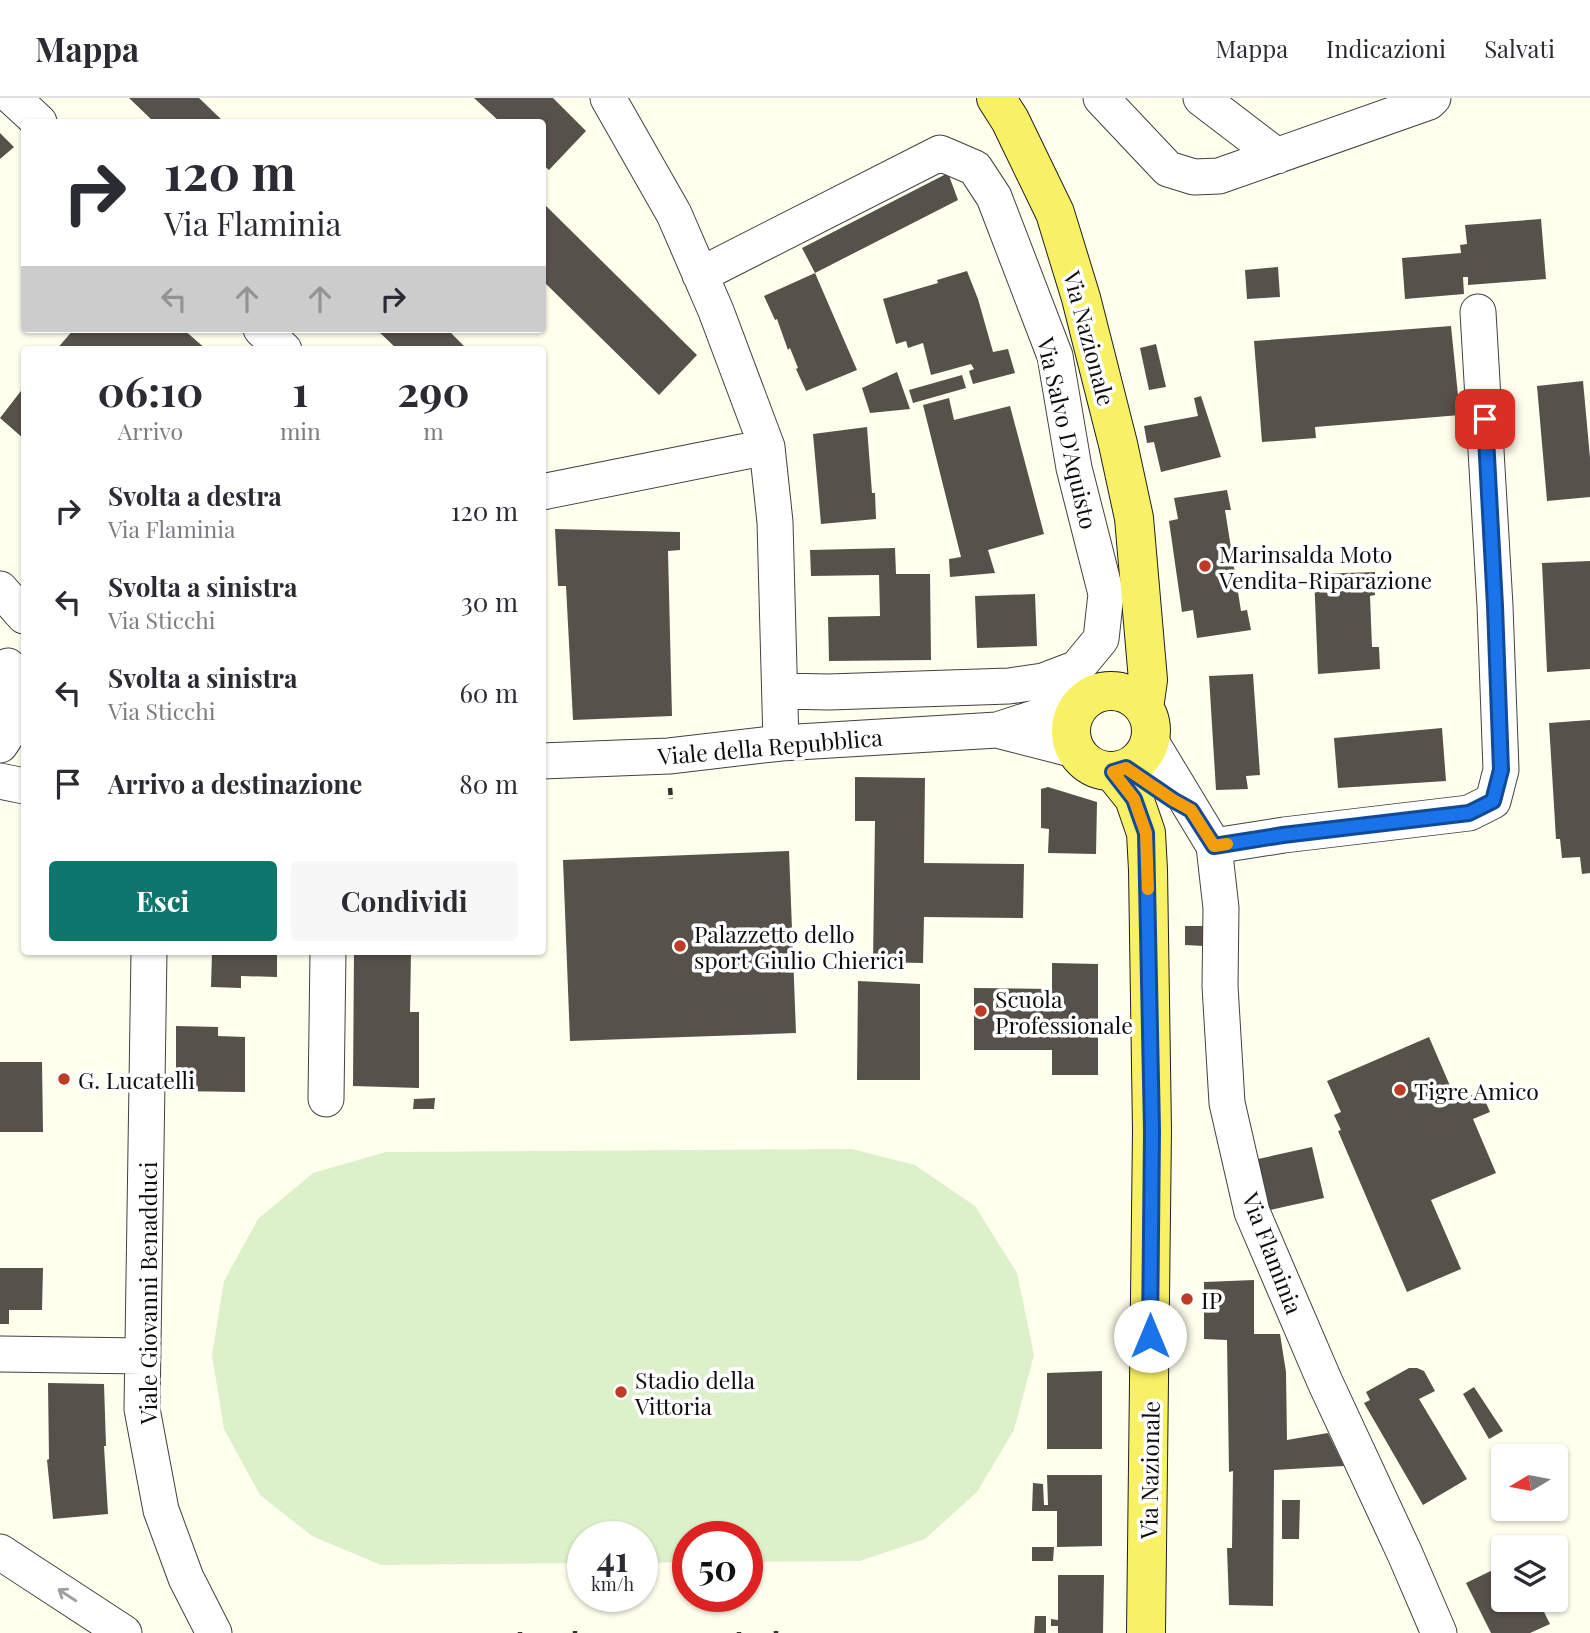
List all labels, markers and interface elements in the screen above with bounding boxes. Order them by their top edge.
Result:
text: Mappa [35,26,139,70]
text: Mappa [1216,32,1288,64]
text: Indicazioni [1326,32,1446,64]
text: Salvati [1484,32,1555,64]
text: 120 m [164,138,296,203]
icon: right [49,147,140,238]
text: Via Flaminia [164,201,341,244]
street label: Via Nazionale [1057,266,1123,409]
icon: left [155,280,193,318]
icon: ahead [228,280,266,318]
icon: ahead [301,280,339,318]
icon: right [374,280,412,318]
street label: Via Salvo D'Aquisto [1031,333,1105,532]
text: 06:10 [97,362,203,418]
text: 1 [292,362,308,418]
text: 290 [397,362,470,418]
pin [1455,389,1515,449]
icon: arrive [1466,400,1504,438]
text: Arrivo [118,415,183,446]
text: min [280,415,321,446]
text: m [423,415,444,446]
text: Svolta a destra [108,478,282,513]
icon: right [49,492,87,530]
text: 120 m [451,493,518,528]
text: Via Flaminia [108,513,236,544]
place label: Marinsalda Moto Vendita-Riparazione [1218,538,1432,595]
marker: Marinsalda Moto Vendita-Riparazione [1197,558,1213,574]
text: Svolta a sinistra [108,569,297,604]
icon: left [49,583,87,621]
text: 30 m [461,584,518,619]
text: Via Sticchi [108,604,215,635]
text: Svolta a sinistra [108,660,297,695]
icon: left [49,674,87,712]
text: 60 m [459,675,518,710]
text: Via Sticchi [108,695,215,726]
street label: Viale della Repubblica [655,721,884,771]
icon: arrive [49,765,87,803]
text: Arrivo a destinazione [108,766,362,801]
text: 80 m [459,766,518,801]
button: Esci [49,861,277,941]
button: Condividi [291,861,518,941]
place label: Palazzetto dello sport Giulio Chierici [694,918,905,975]
marker: Palazzetto dello sport Giulio Chierici [672,938,688,954]
place label: Scuola Professionale [995,983,1133,1040]
marker: Scuola Professionale [973,1003,989,1019]
place label: G. Lucatelli [78,1064,195,1095]
marker: G. Lucatelli [56,1071,72,1087]
place label: Tigre Amico [1414,1075,1539,1106]
marker: Tigre Amico [1392,1082,1408,1098]
street label: Viale Giovanni Benadduci [132,1161,163,1425]
street label: Via Flaminia [1235,1187,1311,1319]
place label: IP [1201,1284,1222,1315]
marker: IP [1179,1291,1195,1307]
position arrow [1113,1299,1187,1373]
place label: Stadio della Vittoria [634,1364,756,1421]
marker: Stadio della Vittoria [613,1384,629,1400]
street label: Via Nazionale [1132,1401,1166,1540]
north arrow [1491,1444,1568,1521]
map controls [1491,1444,1568,1612]
speed limit sign: 50 [672,1521,763,1612]
text: 41 [597,1534,628,1581]
button: layers [1491,1535,1568,1612]
text: km/h [591,1572,634,1596]
one-way arrow [57,1588,77,1602]

